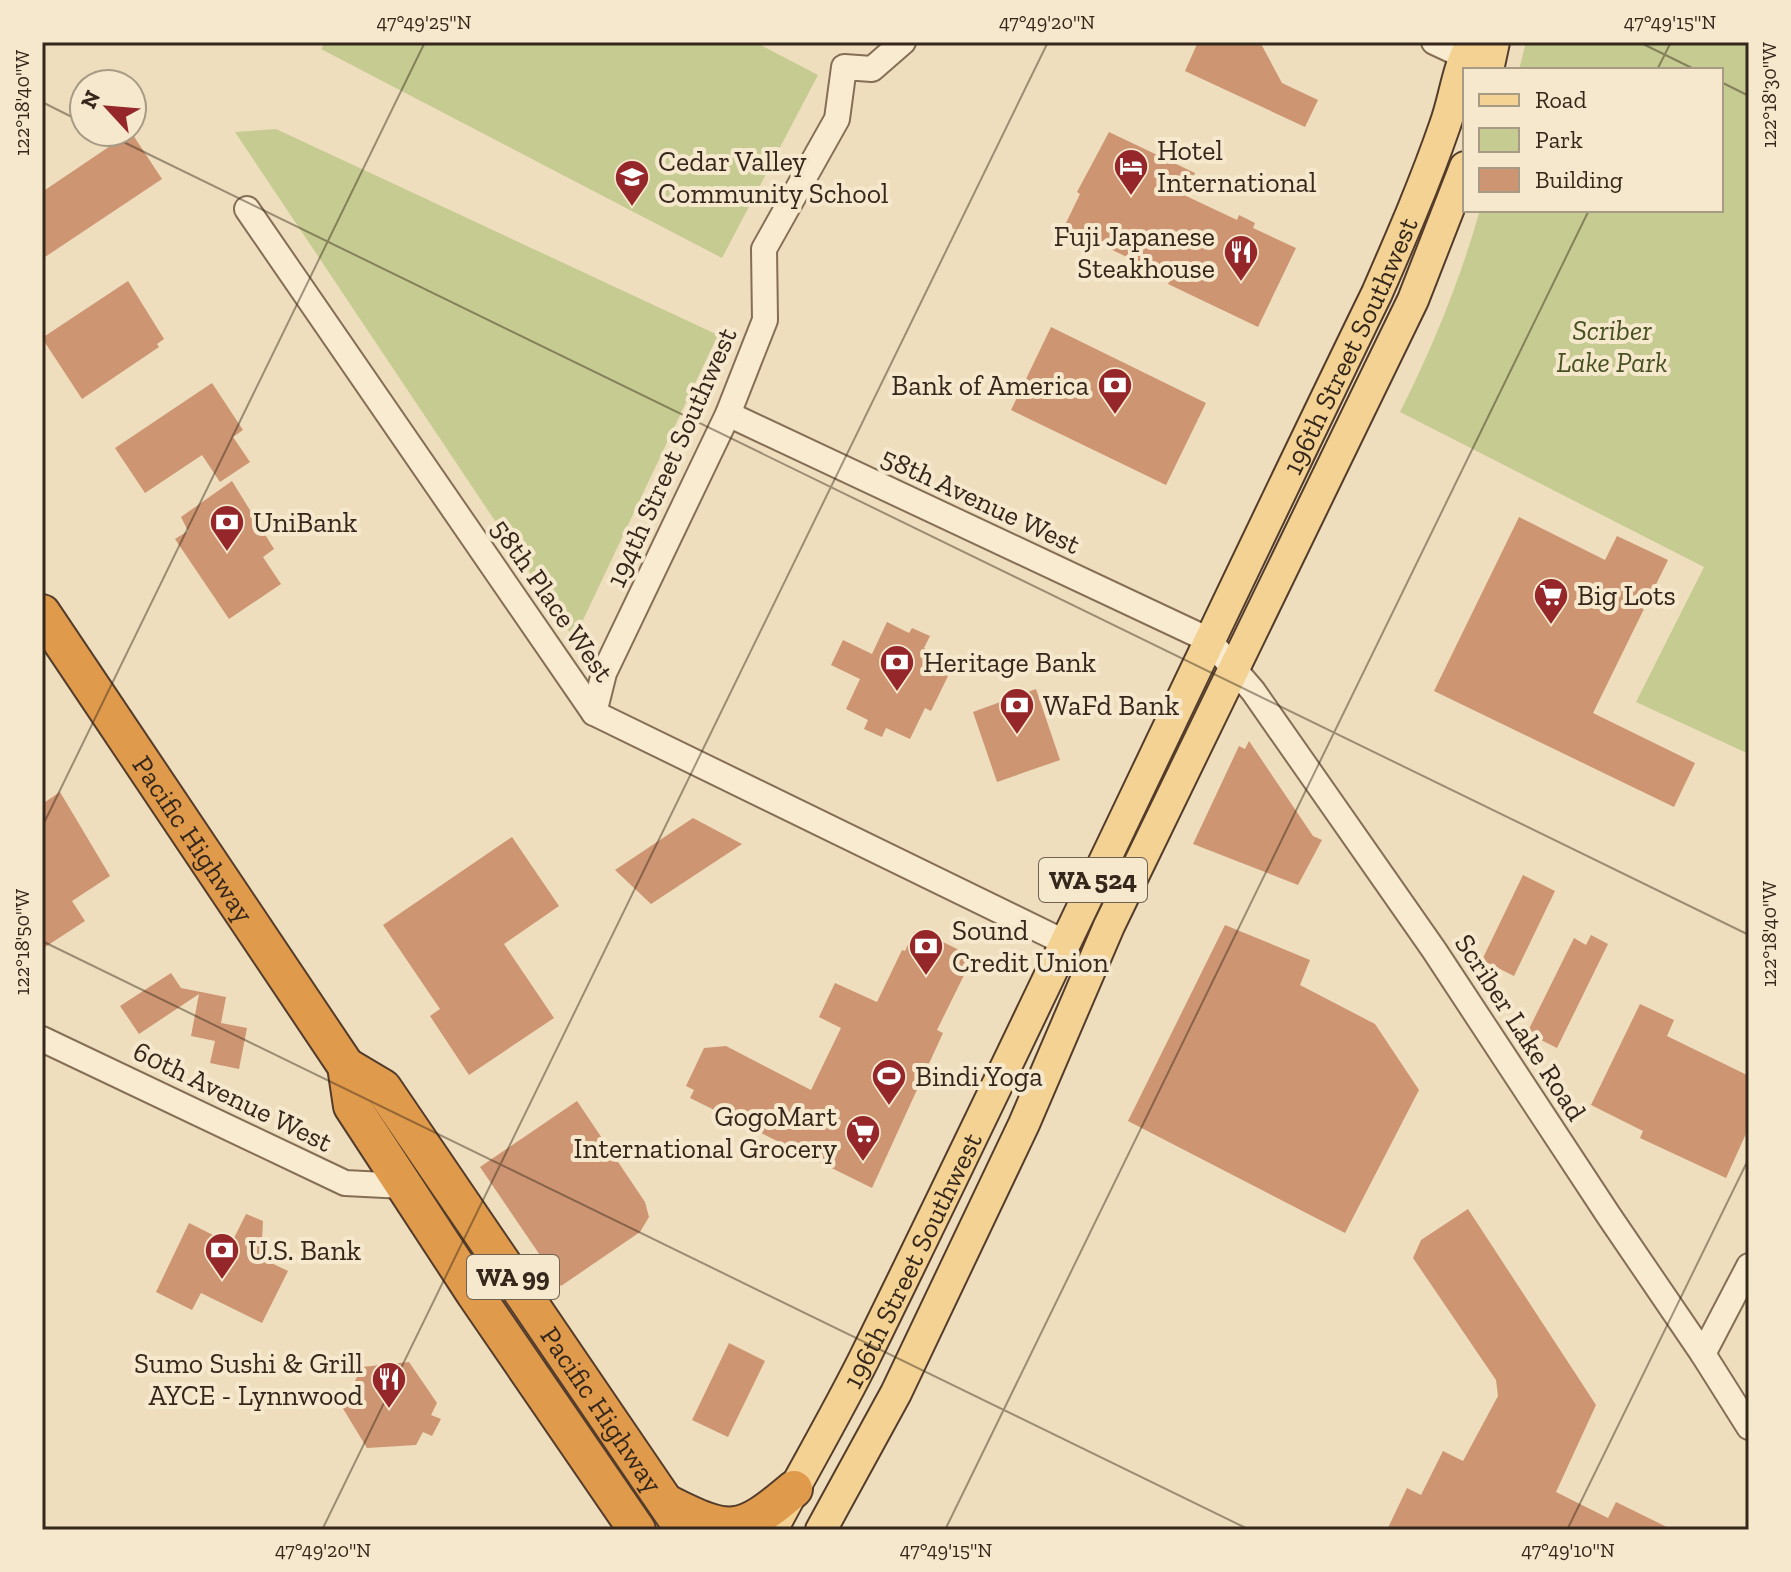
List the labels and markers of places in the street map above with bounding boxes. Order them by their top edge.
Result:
place label: Hotel International [1157,134,1317,199]
place label: Cedar Valley Community School [658,145,888,210]
hotel icon: Hotel International [1112,147,1150,197]
school or university icon: Cedar Valley Community School [613,158,651,208]
place label: Fuji Japanese Steakhouse [1054,220,1215,285]
restaurant icon: Fuji Japanese Steakhouse [1222,233,1260,283]
bank icon: Bank of America [1096,366,1134,416]
place label: Bank of America [891,369,1089,402]
bank icon: UniBank [208,503,246,553]
place label: UniBank [253,506,358,539]
supermarket icon: Big Lots [1532,576,1570,626]
place label: Big Lots [1577,579,1676,612]
bank icon: Heritage Bank [878,643,916,693]
place label: Heritage Bank [923,646,1097,679]
bank icon: WaFd Bank [998,686,1036,736]
place label: WaFd Bank [1043,689,1180,722]
place label: Sound Credit Union [952,914,1109,979]
bank icon: Sound Credit Union [907,927,945,977]
sports icon: Bindi Yoga [870,1057,908,1107]
place label: Bindi Yoga [915,1060,1043,1093]
place label: GogoMart International Grocery [573,1100,838,1165]
supermarket icon: GogoMart International Grocery [844,1113,882,1163]
bank icon: U.S. Bank [203,1231,241,1281]
place label: U.S. Bank [248,1234,361,1267]
place label: Sumo Sushi & Grill AYCE - Lynnwood [134,1347,363,1412]
restaurant icon: Sumo Sushi & Grill AYCE - Lynnwood [370,1360,408,1410]

